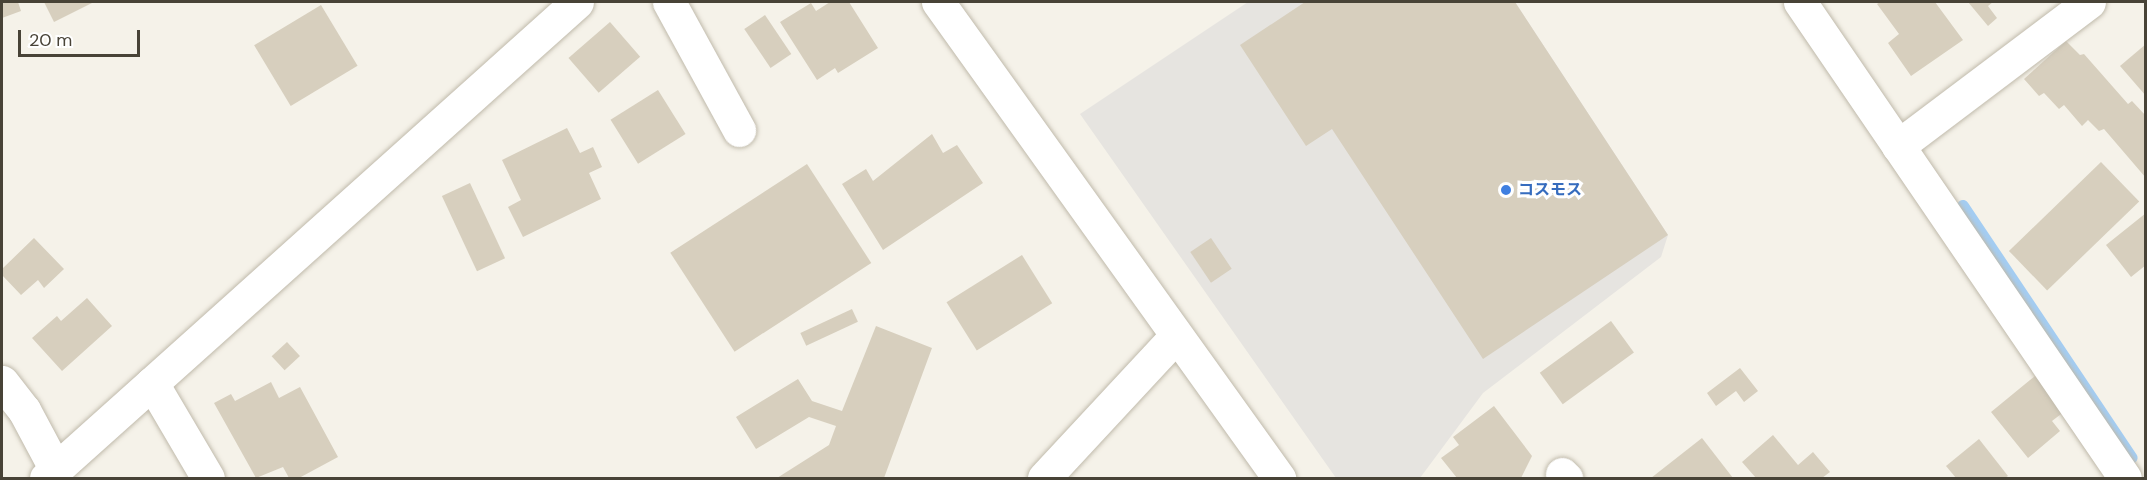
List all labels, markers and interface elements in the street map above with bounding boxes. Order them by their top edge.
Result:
scale bar [21,18,142,56]
text: 20 m [29,28,72,52]
place label: コスモス [1518,180,1582,200]
marker: コスモス [1499,183,1513,197]

